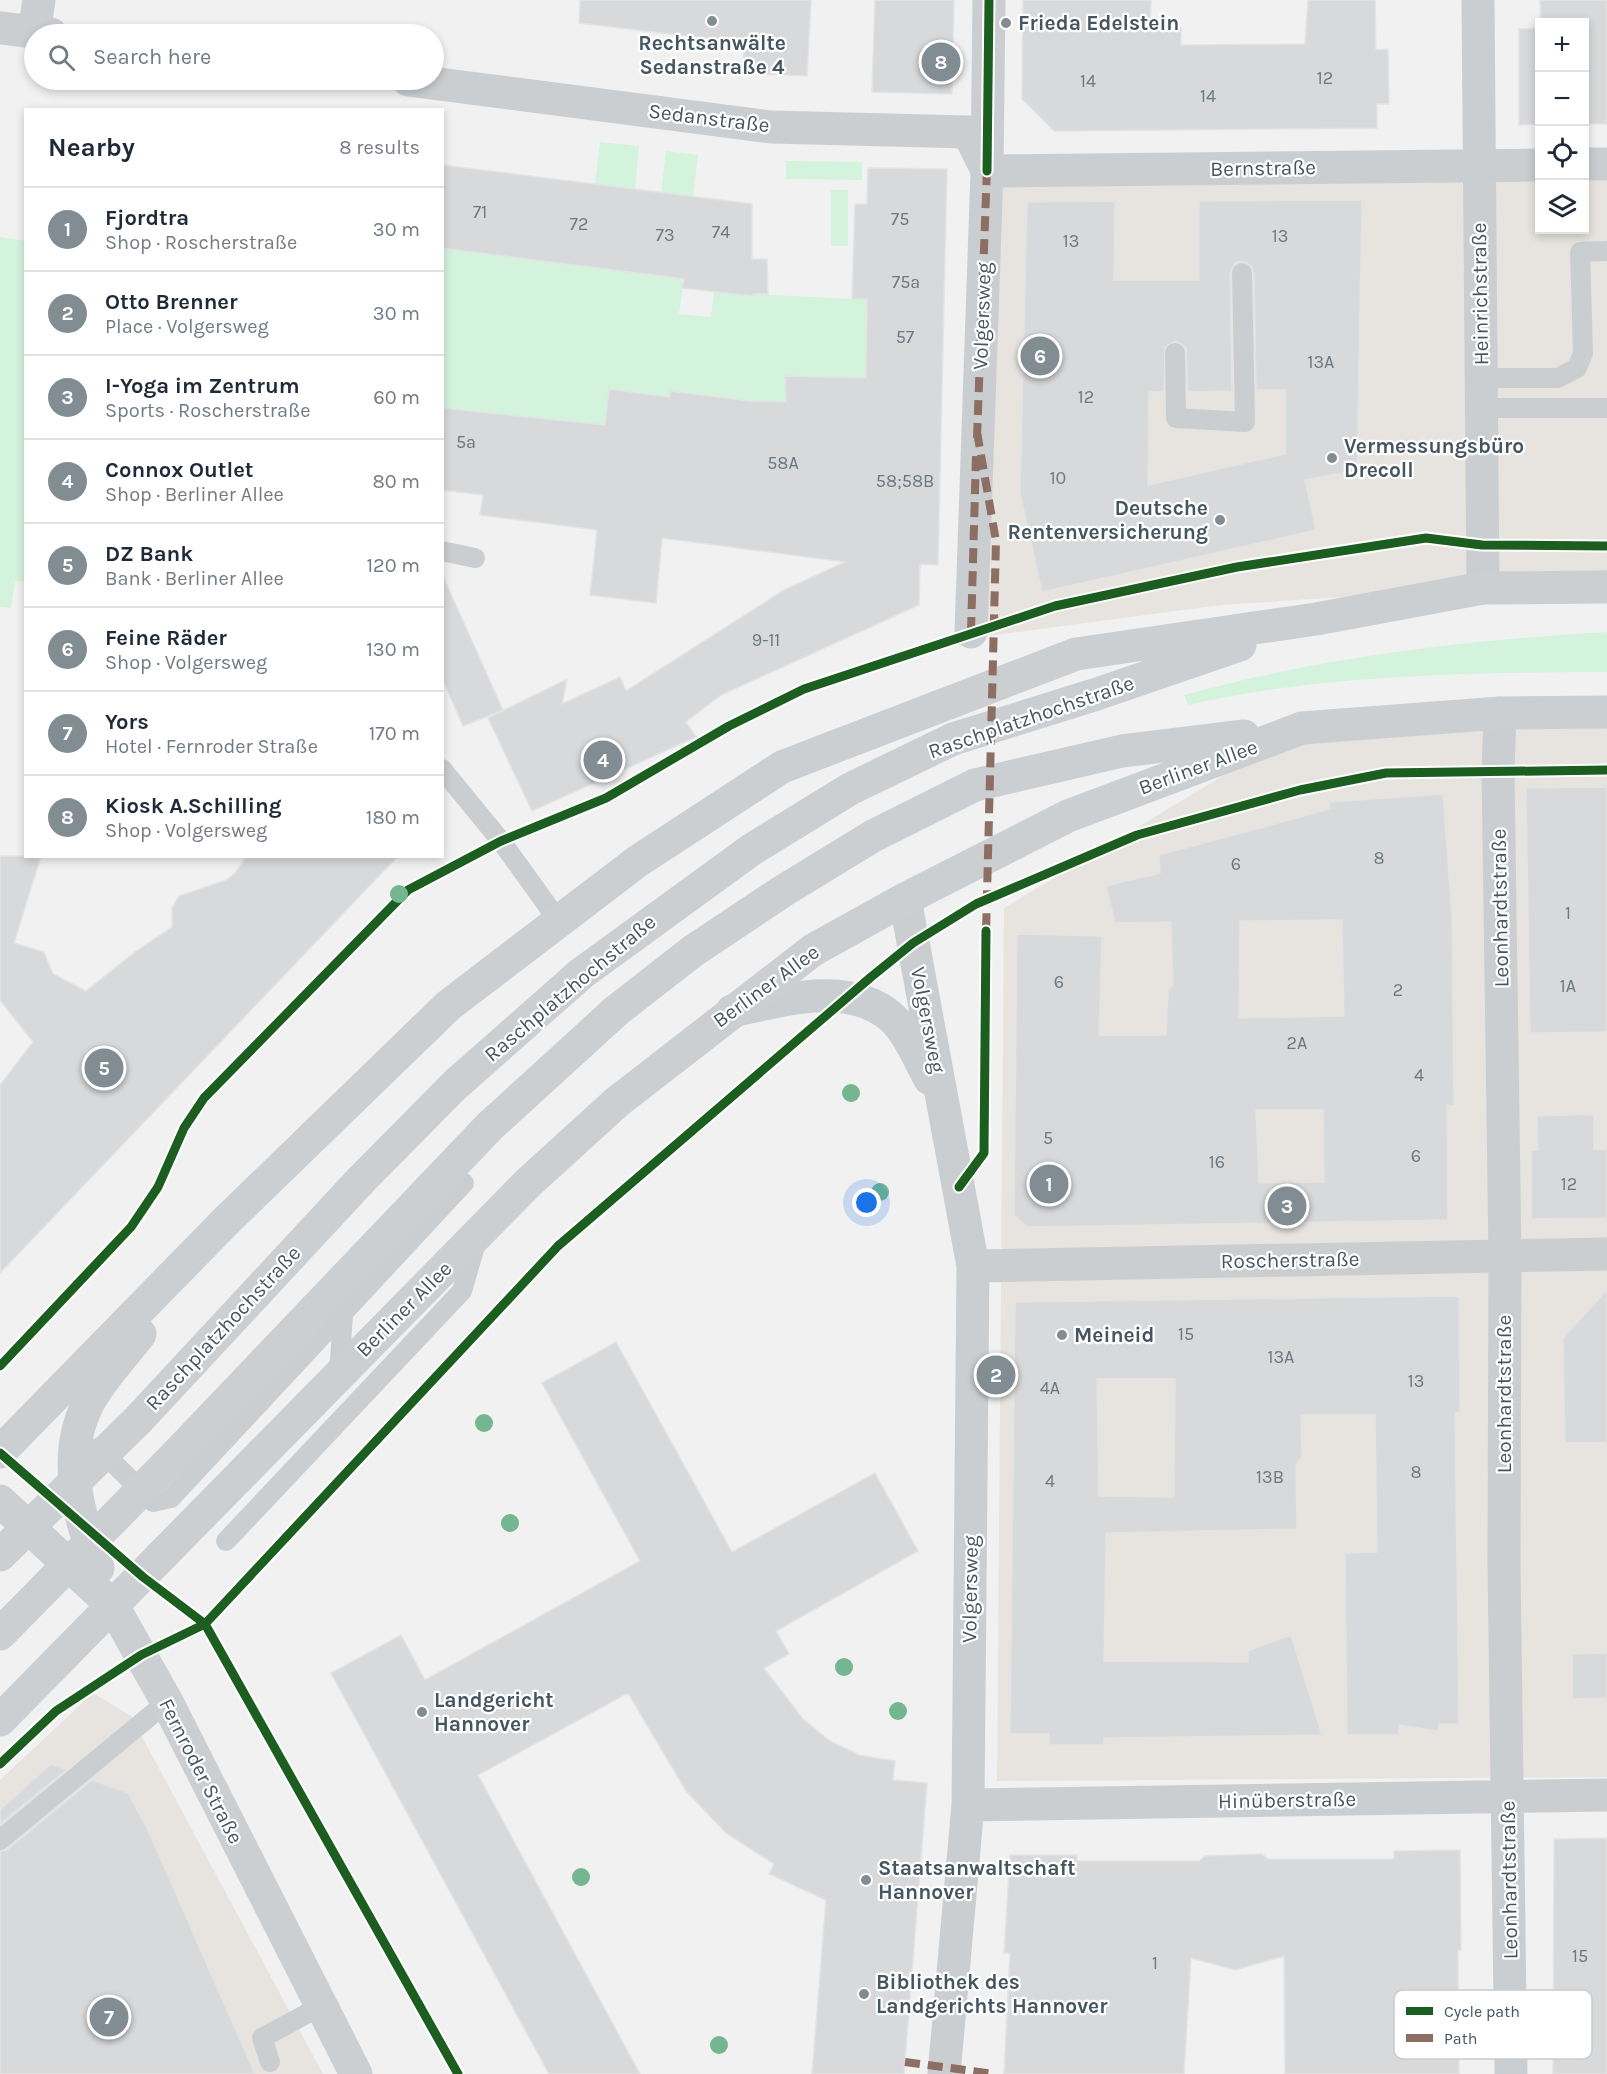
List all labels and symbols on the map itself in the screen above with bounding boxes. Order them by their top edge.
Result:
place label: Frieda Edelstein [1018,11,1179,35]
marker: Rechtsanwälte Sedanstraße 4 [705,14,719,28]
marker: Frieda Edelstein [999,16,1013,30]
place label: Rechtsanwälte Sedanstraße 4 [638,31,786,79]
pin: 8 [922,40,960,84]
house number: 12 [1317,67,1333,89]
house number: 14 [1080,70,1096,92]
house number: 14 [1200,85,1216,107]
street label: Sedanstraße [647,99,771,137]
street label: Bernstraße [1210,155,1316,181]
house number: 71 [473,201,487,223]
house number: 75 [891,208,909,230]
house number: 72 [570,213,588,235]
house number: 74 [712,221,730,243]
street label: Heinrichstraße [1467,222,1493,366]
house number: 73 [655,224,675,246]
house number: 13 [1272,225,1288,247]
house number: 13 [1063,230,1079,252]
street label: Volgersweg [968,262,996,370]
house number: 75a [892,271,920,293]
house number: 57 [896,326,915,348]
pin: 6 [1020,334,1060,378]
house number: 13A [1308,351,1334,373]
house number: 12 [1078,386,1094,408]
house number: 5a [456,431,476,453]
place label: Vermessungsbüro Drecoll [1344,434,1524,482]
marker: Vermessungsbüro Drecoll [1325,451,1339,465]
house number: 58A [767,452,799,474]
house number: 10 [1050,467,1066,489]
house number: 58;58B [876,470,934,492]
place label: Deutsche Rentenversicherung [1007,496,1208,544]
marker: Deutsche Rentenversicherung [1213,513,1227,527]
house number: 9-11 [752,629,780,651]
street label: Raschplatzhochstraße [925,671,1137,763]
street label: Berliner Allee [1135,734,1261,800]
pin: 4 [584,738,622,783]
street label: Leonhardtstraße [1487,828,1513,988]
house number: 8 [1373,847,1385,869]
house number: 6 [1231,853,1241,875]
house number: 1 [1565,902,1571,924]
street label: Raschplatzhochstraße [480,909,660,1067]
street label: Berliner Allee [708,940,824,1032]
street label: Volgersweg [906,965,950,1075]
house number: 6 [1054,971,1064,993]
house number: 1A [1560,975,1576,997]
house number: 2 [1393,979,1403,1001]
house number: 2A [1287,1032,1307,1054]
pin: 5 [84,1046,124,1090]
house number: 4 [1414,1064,1424,1086]
house number: 5 [1043,1127,1053,1149]
house number: 6 [1411,1145,1421,1167]
house number: 16 [1209,1151,1225,1173]
pin: 1 [1030,1162,1068,1206]
house number: 12 [1561,1173,1577,1195]
pin: 3 [1268,1184,1306,1228]
your location [852,1188,881,1217]
street label: Raschplatzhochstraße [141,1241,305,1415]
street label: Roscherstraße [1220,1247,1360,1273]
street label: Berliner Allee [351,1256,457,1362]
street label: Leonhardtstraße [1492,1315,1516,1473]
place label: Meineid [1074,1323,1154,1347]
house number: 15 [1178,1323,1194,1345]
marker: Meineid [1055,1328,1069,1342]
house number: 13A [1268,1346,1294,1368]
pin: 2 [976,1352,1016,1398]
house number: 13 [1408,1370,1424,1392]
house number: 4A [1040,1377,1060,1399]
house number: 8 [1410,1461,1422,1483]
house number: 13B [1256,1466,1284,1488]
house number: 4 [1045,1470,1055,1492]
street label: Volgersweg [957,1535,983,1643]
place label: Landgericht Hannover [434,1688,554,1736]
street label: Fernroder Straße [154,1694,248,1848]
marker: Landgericht Hannover [415,1705,429,1719]
street label: Hinüberstraße [1218,1787,1356,1813]
street label: Leonhardtstraße [1496,1800,1522,1960]
place label: Staatsanwaltschaft Hannover [878,1856,1075,1904]
marker: Staatsanwaltschaft Hannover [859,1873,873,1887]
house number: 15 [1572,1945,1588,1967]
house number: 1 [1152,1952,1158,1974]
place label: Bibliothek des Landgerichts Hannover [876,1970,1108,2018]
marker: Bibliothek des Landgerichts Hannover [857,1987,871,2001]
legend [1394,1990,1592,2059]
pin: 7 [90,1994,128,2040]
text: Cycle path [1444,2002,1520,2021]
text: Path [1444,2029,1477,2048]

